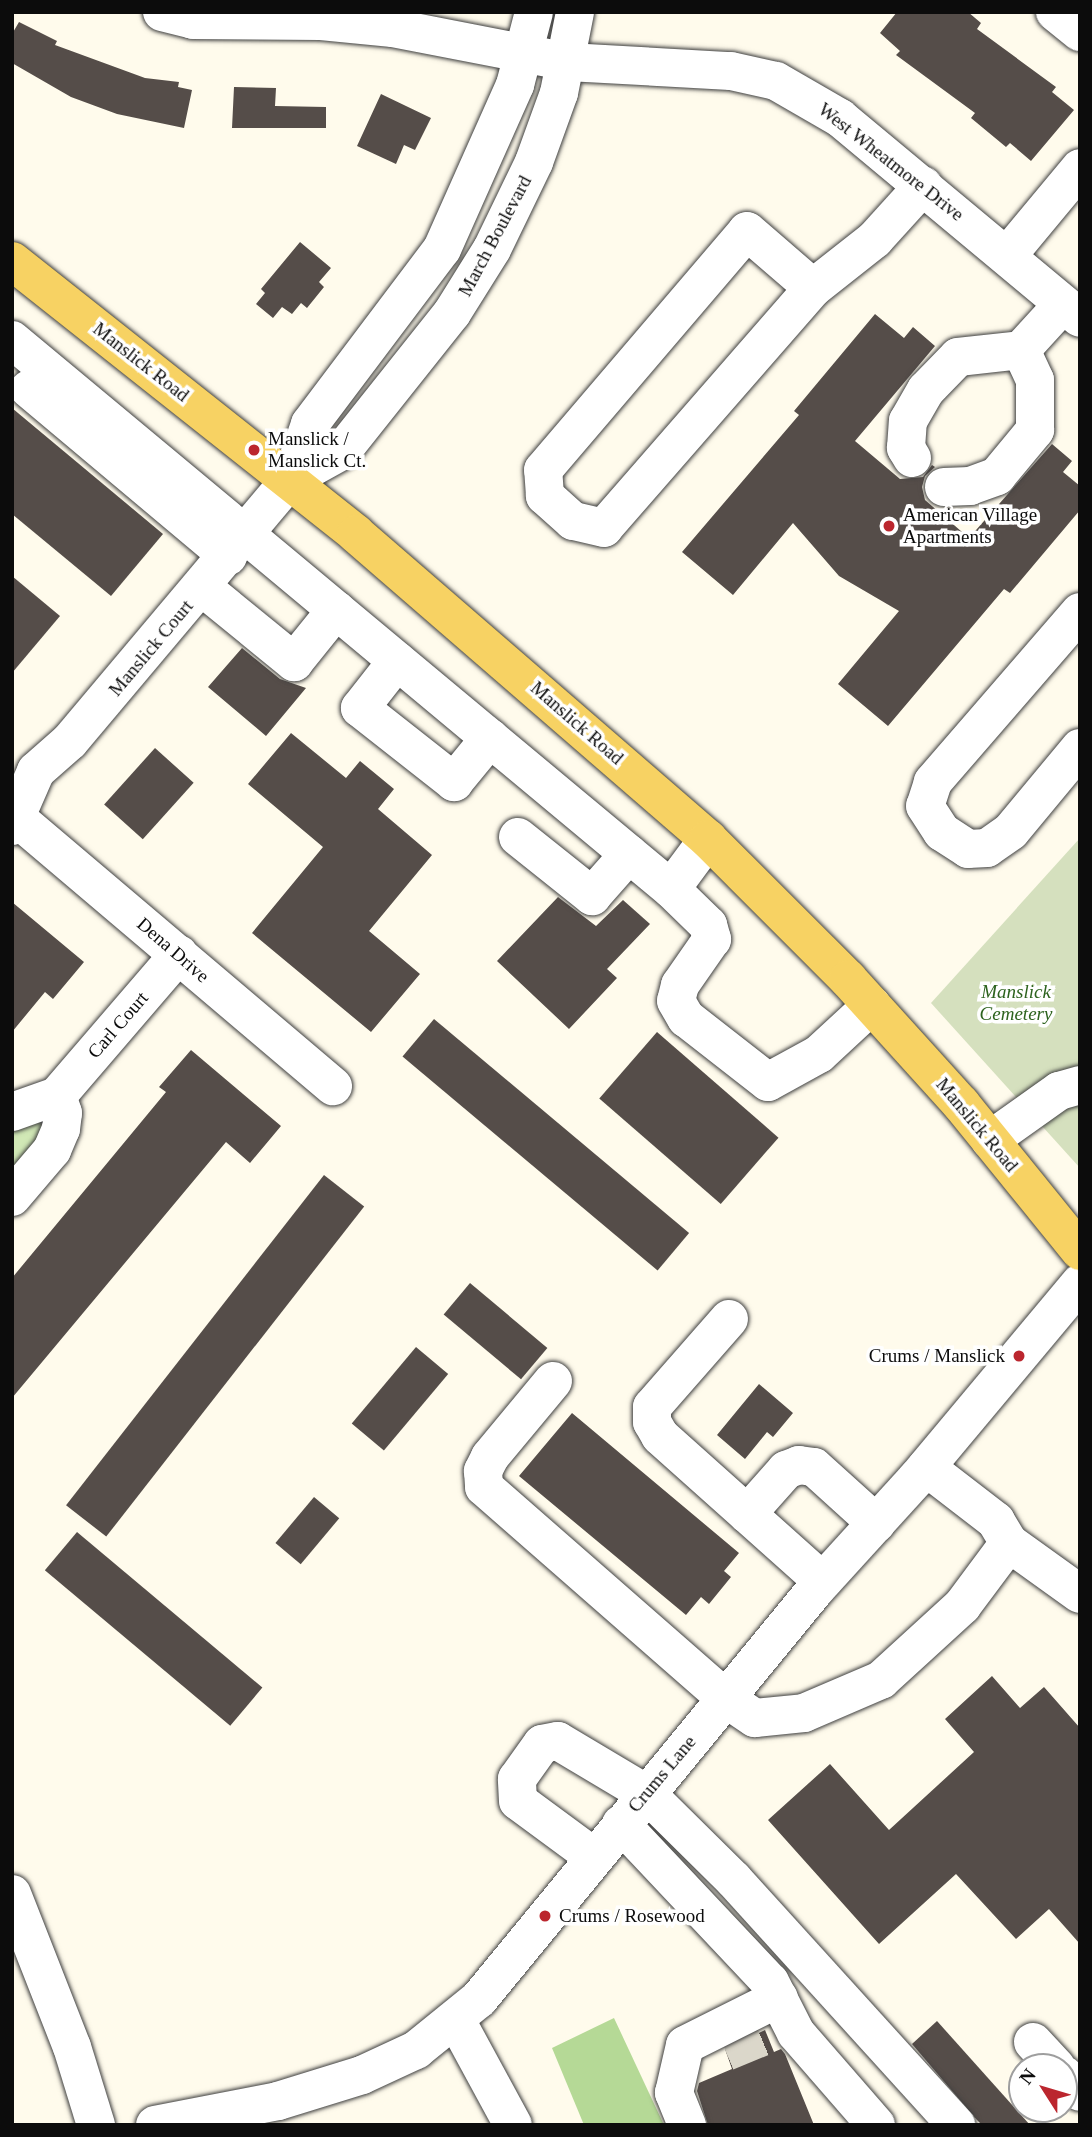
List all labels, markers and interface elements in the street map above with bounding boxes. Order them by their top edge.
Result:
street label: West Wheatmore Drive [813,98,969,226]
street label: March Boulevard [454,172,536,300]
street label: Manslick Road [88,317,194,407]
place label: Manslick / Manslick Ct. [268,428,366,472]
marker: Manslick / Manslick Ct. [246,442,262,458]
place label: American Village Apartments [903,504,1037,548]
marker: American Village Apartments [881,518,897,534]
street label: Manslick Court [104,595,198,701]
street label: Manslick Road [526,676,628,770]
street label: Dena Drive [132,912,214,988]
park label: Manslick Cemetery [980,981,1052,1025]
street label: Carl Court [83,987,153,1063]
street label: Manslick Road [931,1073,1023,1177]
place label: Crums / Manslick [869,1345,1005,1367]
marker: Crums / Manslick [1011,1348,1027,1364]
street label: Crums Lane [623,1731,701,1817]
place label: Crums / Rosewood [559,1905,705,1927]
marker: Crums / Rosewood [537,1908,553,1924]
north arrow [1008,2053,1078,2123]
text: N [1015,2064,1040,2088]

